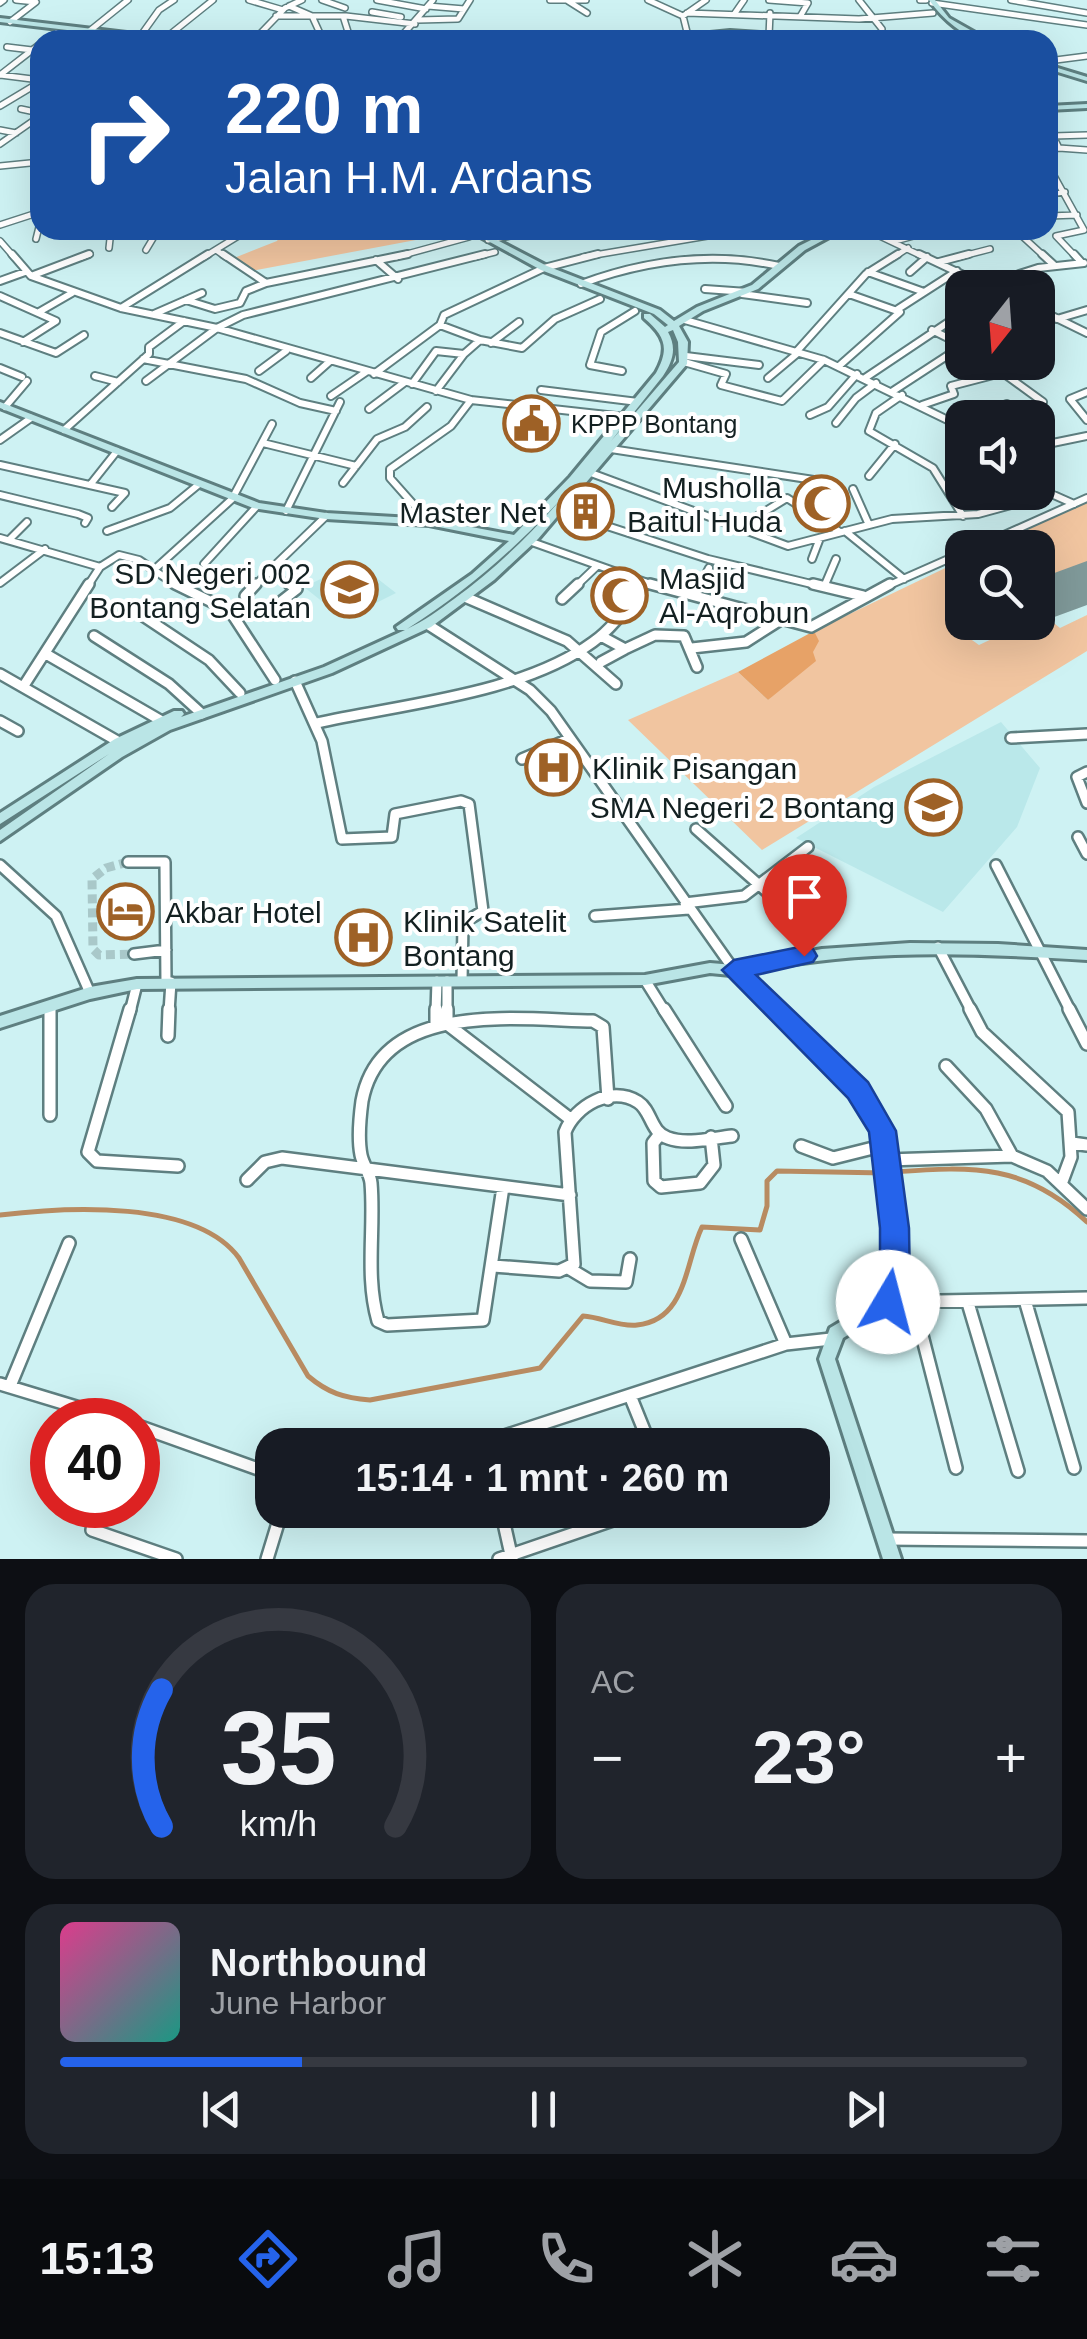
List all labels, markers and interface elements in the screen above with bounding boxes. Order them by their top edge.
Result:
icon: right [60,70,190,200]
text: 220 m [225,70,423,148]
text: Jalan H.M. Ardans [225,152,593,203]
north arrow [945,270,1055,380]
map controls [945,270,1055,640]
public building icon: KPPP Bontang [502,394,562,454]
button: sound [945,400,1055,510]
place label: KPPP Bontang [571,410,737,438]
place label: Musholla Baitul Huda [627,471,782,538]
mosque icon: Musholla Baitul Huda [791,474,851,534]
building icon: Master Net [555,482,615,542]
place label: Master Net [399,496,547,529]
button: search [945,530,1055,640]
place label: SD Negeri 002 Bontang Selatan [89,557,311,624]
school or university icon: SD Negeri 002 Bontang Selatan [320,560,380,620]
place label: Masjid Al-Aqrobun [659,562,809,629]
mosque icon: Masjid Al-Aqrobun [590,565,650,625]
hospital icon: Klinik Pisangan [523,738,583,798]
place label: Klinik Pisangan [592,752,797,785]
school or university icon: SMA Negeri 2 Bontang [904,777,964,837]
place label: SMA Negeri 2 Bontang [590,791,895,824]
pin [762,854,847,957]
icon: arrive [777,869,832,924]
hotel icon: Akbar Hotel [96,882,156,942]
place label: Akbar Hotel [165,896,322,929]
place label: Klinik Satelit Bontang [403,905,567,972]
hospital icon: Klinik Satelit Bontang [334,908,394,968]
position arrow [836,1250,940,1354]
speed limit sign: 40 [30,1398,160,1528]
text: 15:14 · 1 mnt · 260 m [356,1457,729,1499]
text: AC [591,1664,635,1700]
text: 35 [220,1690,336,1806]
text: 23° [752,1715,866,1799]
text: − [591,1727,623,1789]
text: + [995,1727,1027,1789]
text: km/h [239,1804,317,1844]
text: Northbound [210,1942,427,1984]
text: June Harbor [210,1985,386,2021]
icon: previous [194,2082,249,2137]
icon: pause [516,2082,571,2137]
icon: next [838,2082,893,2137]
icon: directions [233,2224,303,2294]
icon: music [382,2224,452,2294]
icon: phone [531,2224,601,2294]
icon: climate [680,2224,750,2294]
icon: car [829,2224,899,2294]
icon: filters [978,2224,1048,2294]
text: 15:13 [39,2233,155,2284]

